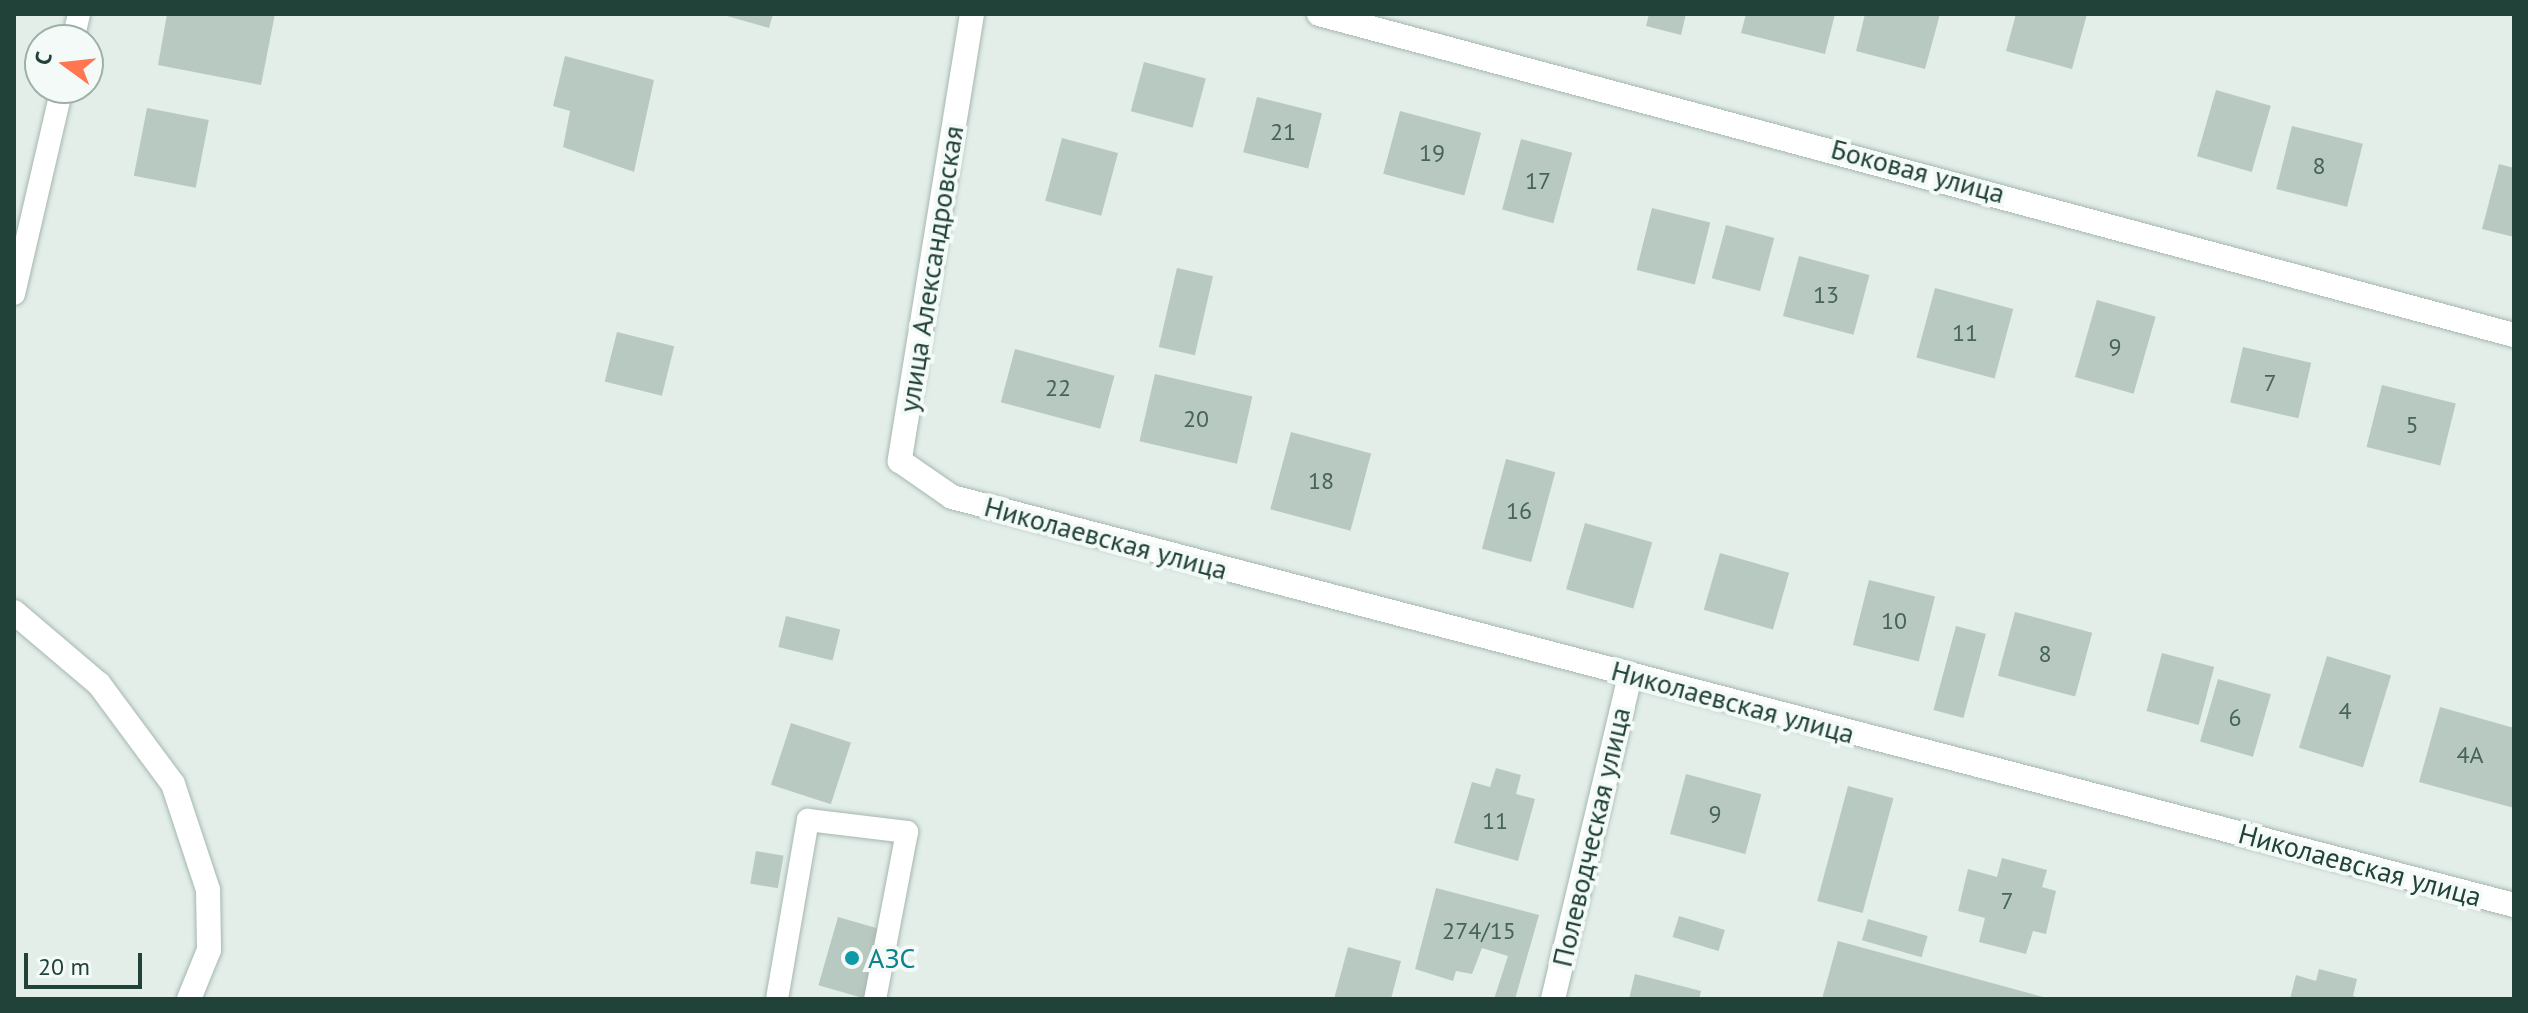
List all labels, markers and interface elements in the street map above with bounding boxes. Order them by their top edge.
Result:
north arrow [24,24,104,104]
text: С [28,49,58,68]
house number: 21 [1270,118,1296,146]
street label: улица Александровская [892,123,970,415]
street label: Боковая улица [1827,132,2009,210]
house number: 19 [1419,139,1445,167]
house number: 8 [2312,152,2326,180]
house number: 17 [1525,167,1551,195]
house number: 13 [1813,281,1839,309]
house number: 11 [1952,319,1978,347]
house number: 9 [2108,333,2122,361]
house number: 7 [2263,369,2277,397]
house number: 22 [1045,374,1071,402]
house number: 20 [1183,405,1209,433]
house number: 5 [2405,411,2419,439]
house number: 18 [1308,467,1334,495]
street label: Николаевская улица [981,489,1231,587]
house number: 16 [1506,497,1532,525]
house number: 10 [1881,607,1907,635]
house number: 8 [2038,640,2052,668]
street label: Николаевская улица [1608,653,1858,751]
house number: 4 [2338,697,2352,725]
street label: Полеводческая улица [1545,704,1637,970]
house number: 6 [2228,704,2242,732]
house number: 4А [2456,741,2484,769]
house number: 9 [1708,800,1722,828]
house number: 11 [1482,807,1508,835]
street label: Николаевская улица [2235,816,2485,914]
house number: 7 [2000,887,2014,915]
house number: 274/15 [1442,917,1516,945]
scale bar [28,937,146,987]
place label: АЗС [868,941,916,975]
marker: АЗС [843,949,861,967]
text: 20 m [38,951,90,982]

